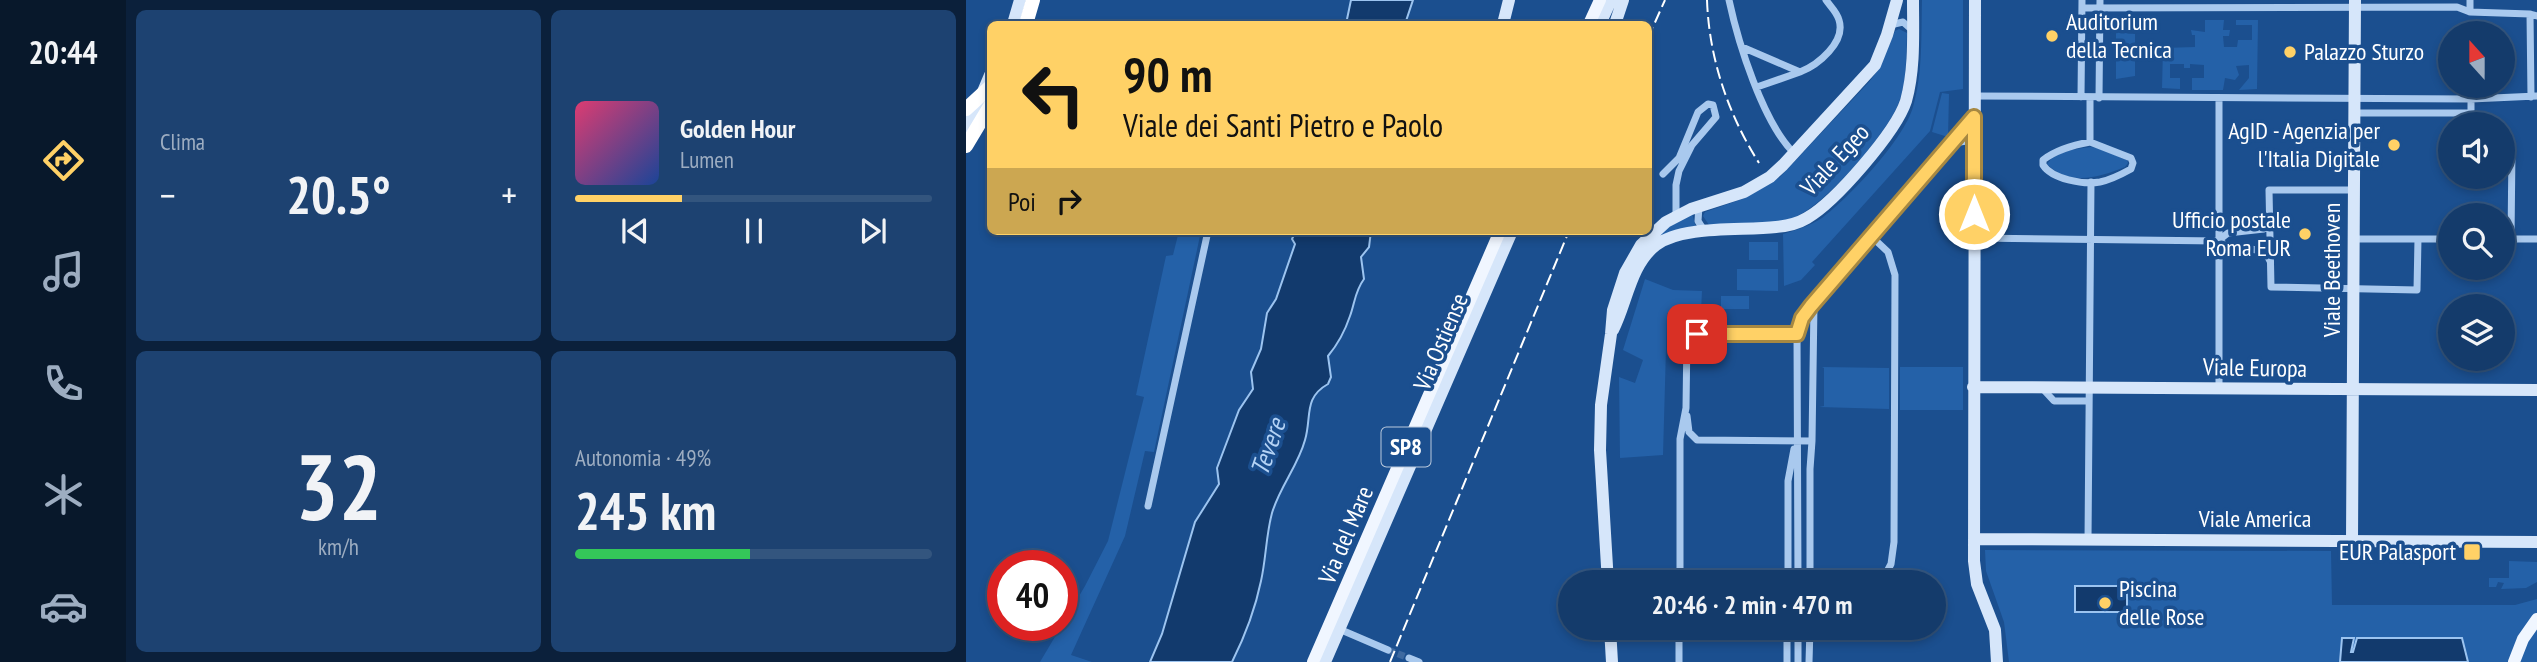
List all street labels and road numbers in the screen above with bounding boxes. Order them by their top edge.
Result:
street label: Viale Egeo [1793,117,1876,203]
street label: Viale Beethoven [2316,203,2347,338]
street label: Via Ostiense [1406,289,1475,396]
street label: Viale Europa [2202,351,2307,384]
road number: SP8 [1382,428,1430,466]
street label: Via del Mare [1311,481,1380,589]
street label: Viale America [2198,503,2311,534]

